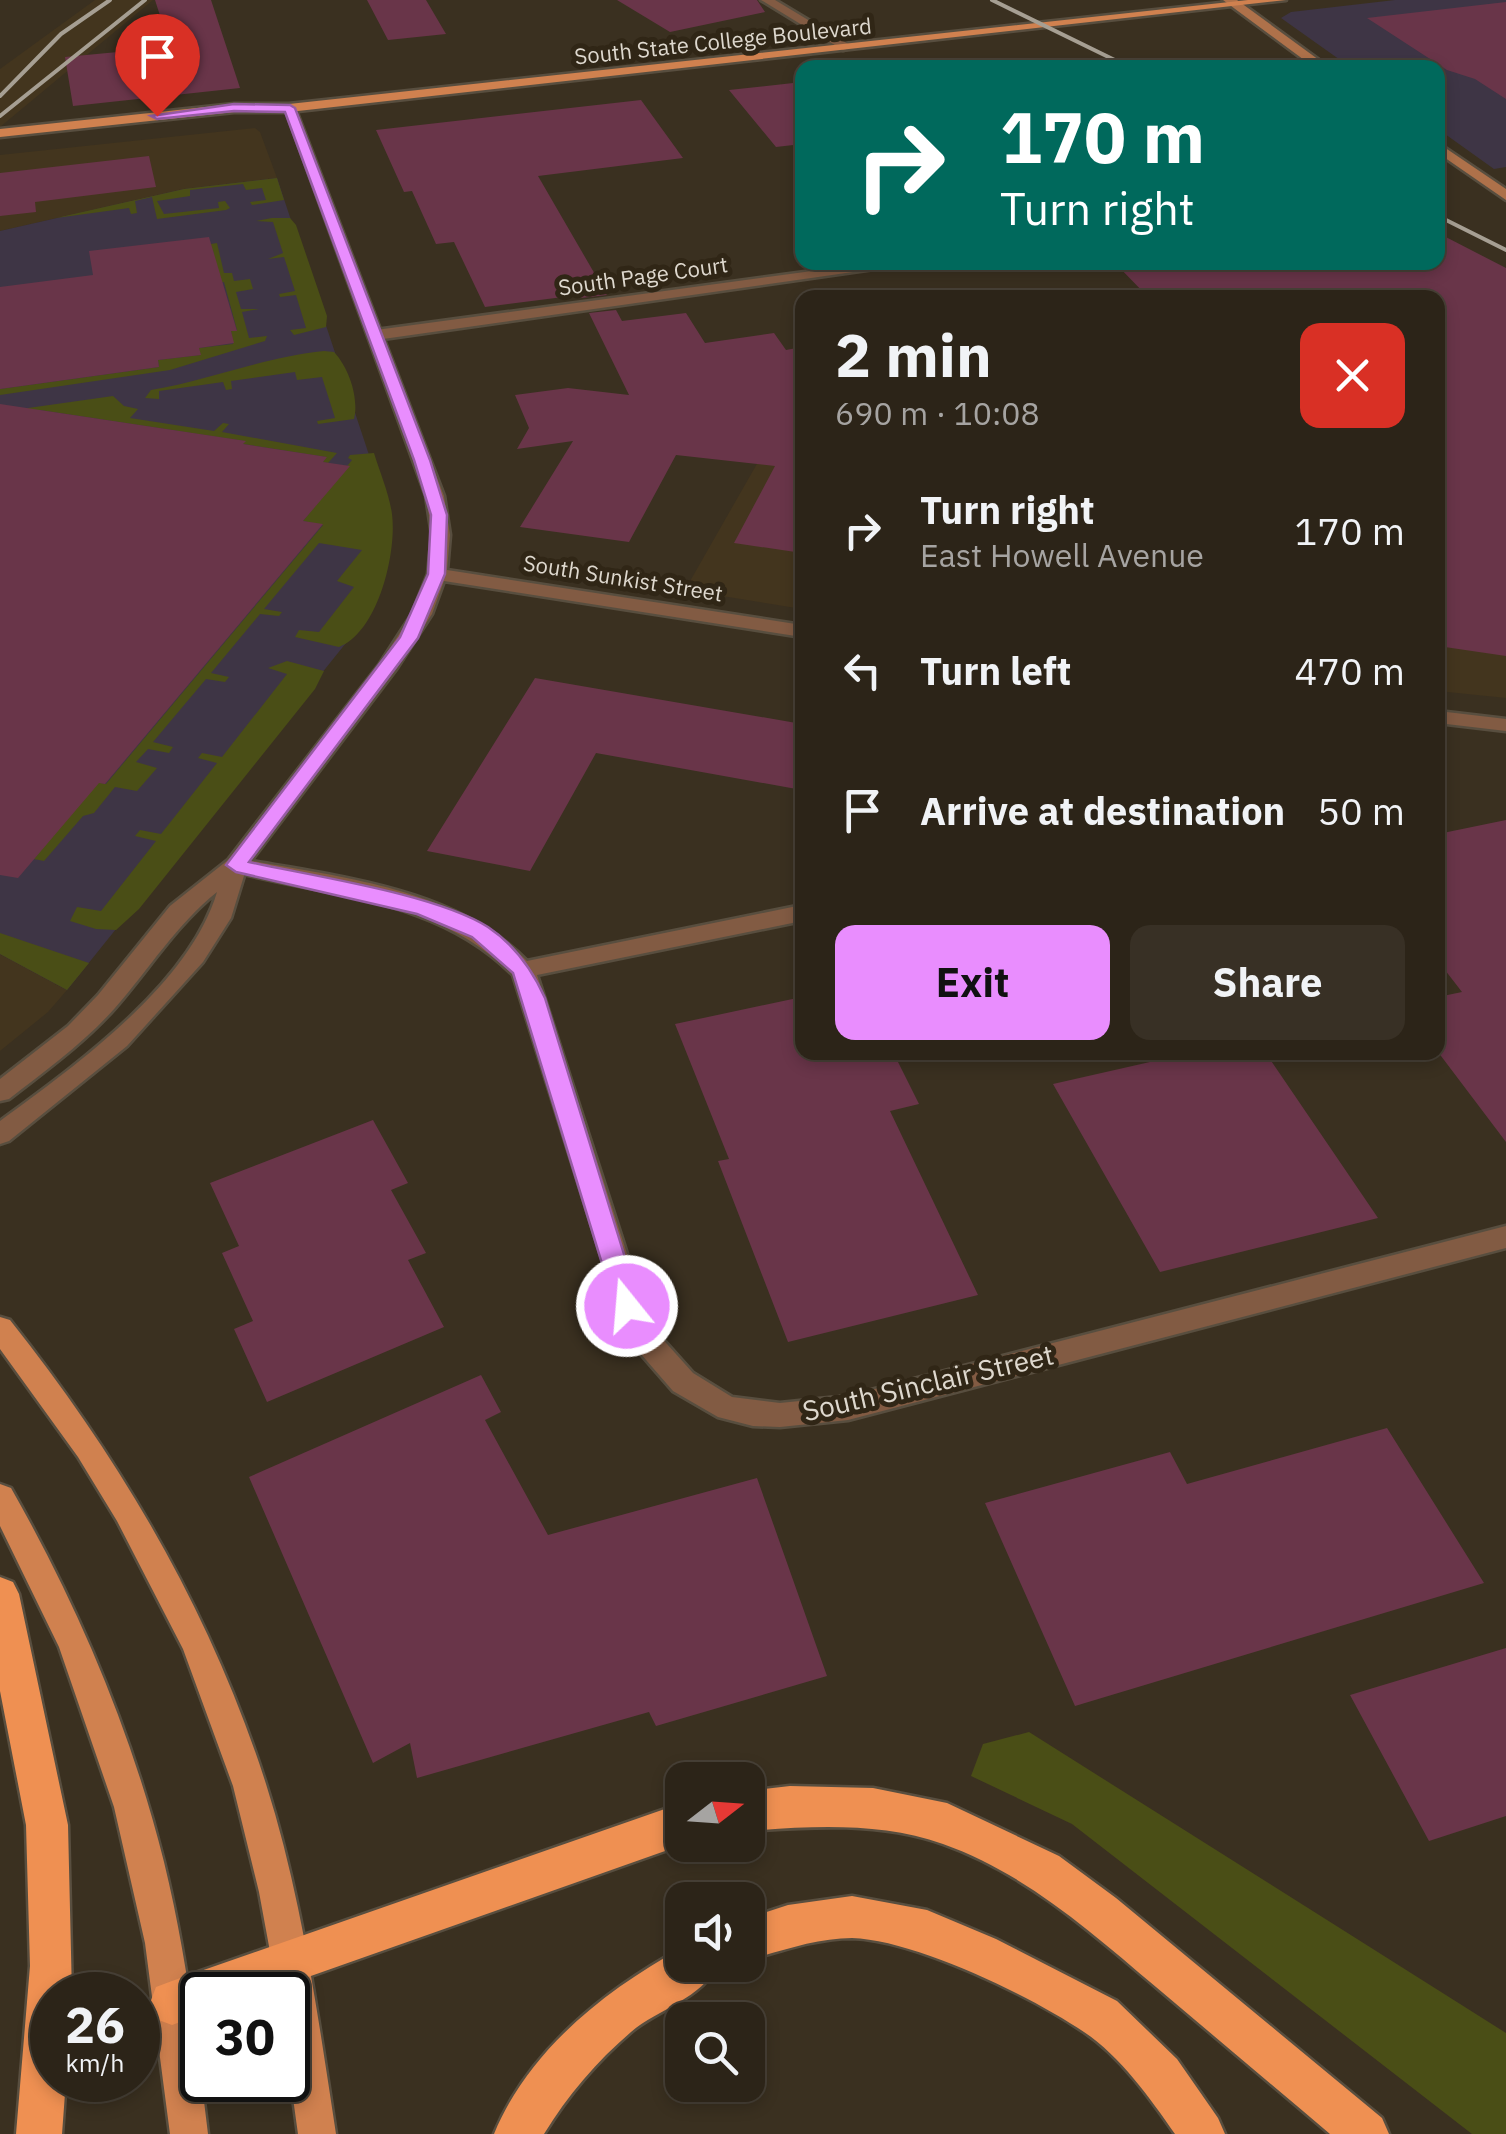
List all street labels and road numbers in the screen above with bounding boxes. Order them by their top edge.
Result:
street label: South State College Boulevard [573,10,873,71]
street label: South Page Court [556,249,730,302]
street label: South Sunkist Street [521,547,725,608]
street label: South Sinclair Street [799,1336,1057,1429]

